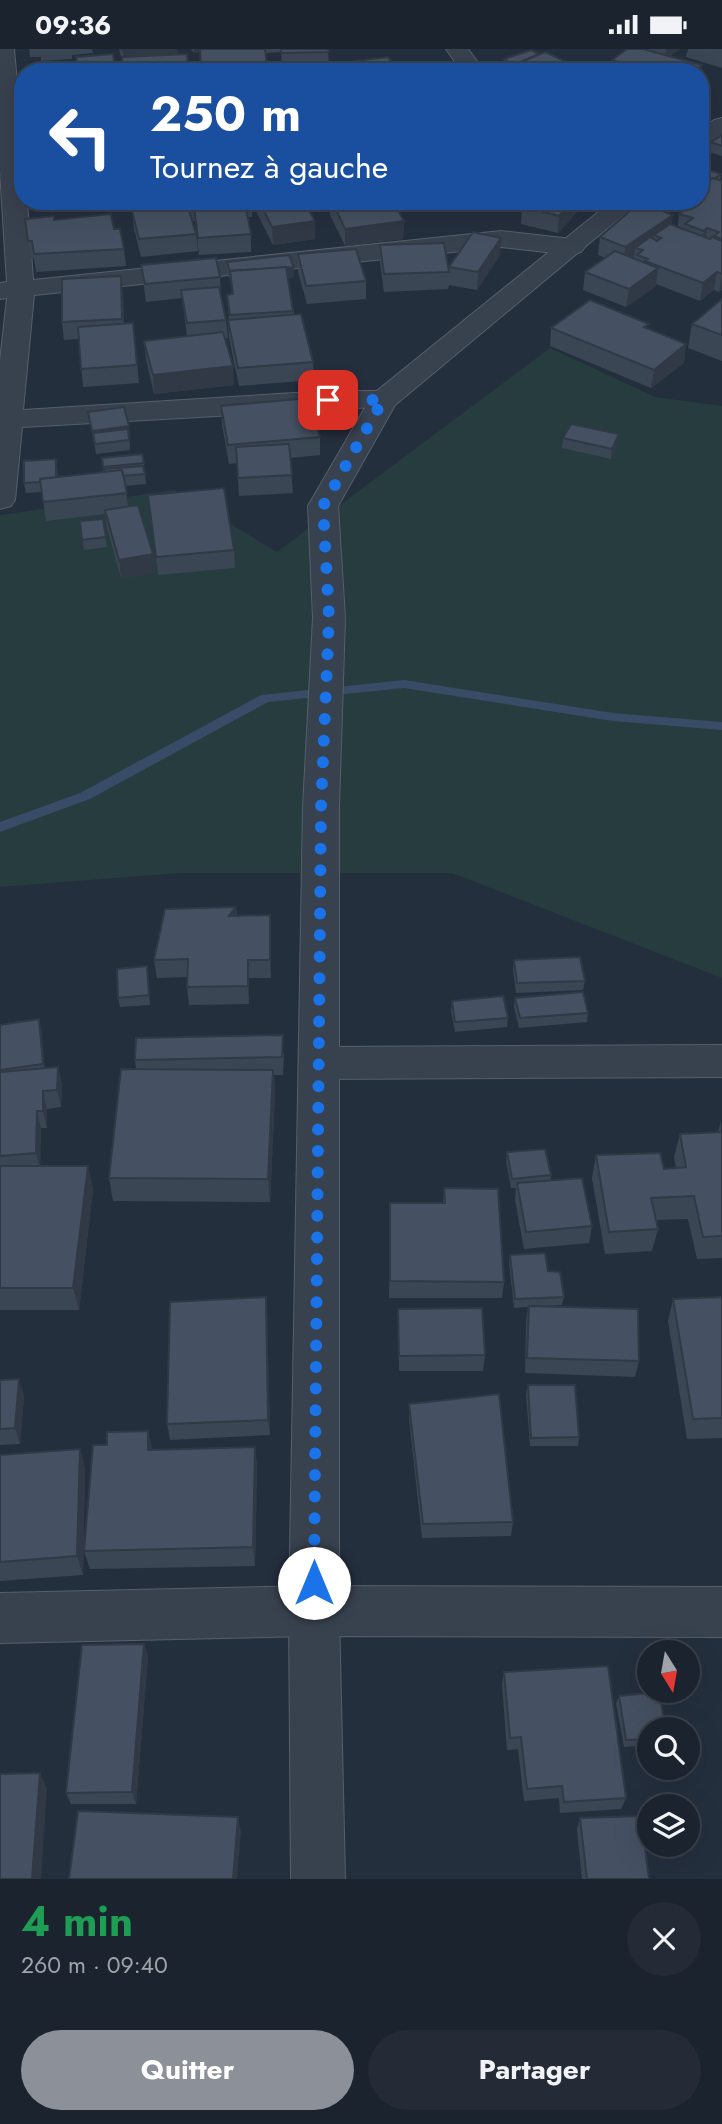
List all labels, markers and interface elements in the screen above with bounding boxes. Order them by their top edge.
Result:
text: 09:36 [35,6,112,44]
text: 250 m [150,79,301,149]
icon: left [35,91,126,182]
text: Tournez à gauche [150,144,388,190]
pin [298,370,358,430]
icon: arrive [309,381,347,419]
position arrow [277,1546,351,1620]
north arrow [637,1640,700,1703]
map controls [637,1640,700,1857]
button: search [637,1717,700,1780]
button: layers [637,1794,700,1857]
text: 4 min [21,1891,133,1952]
button: close [627,1902,701,1976]
text: 260 m · 09:40 [21,1948,168,1982]
button: Quitter [21,2030,354,2110]
button: Partager [368,2030,701,2110]

